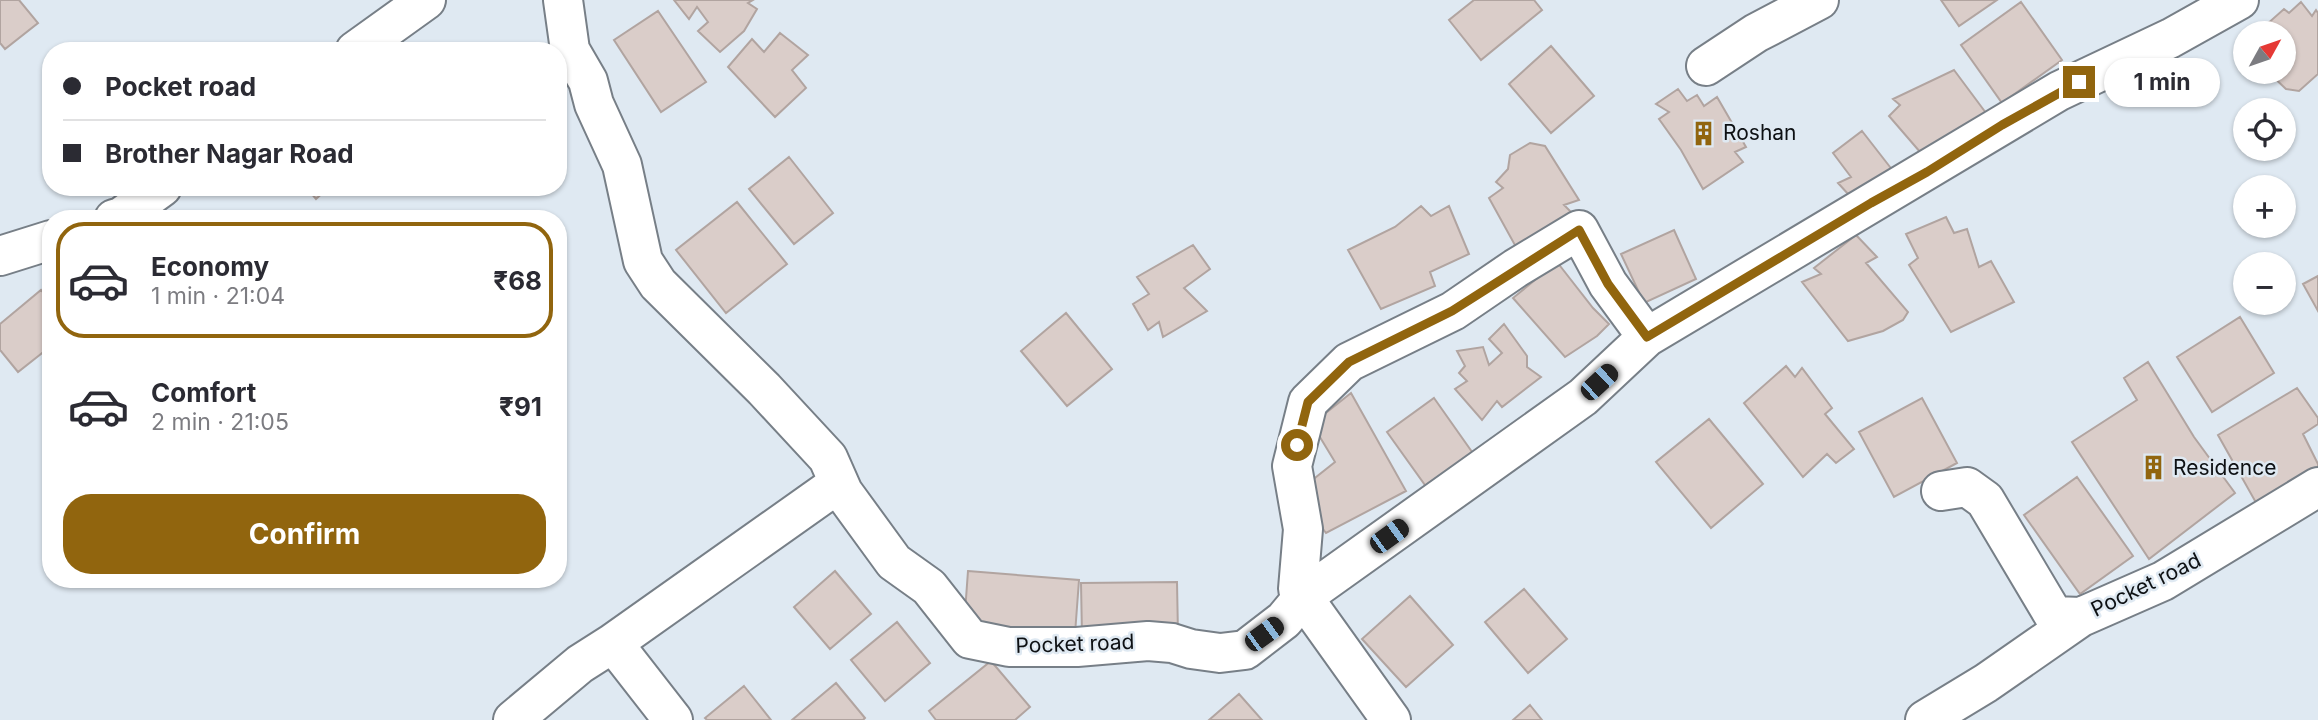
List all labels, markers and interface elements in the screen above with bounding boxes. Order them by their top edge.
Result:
north arrow [2233,21,2296,84]
map controls [2233,21,2296,315]
callout: 1 min [2104,57,2219,106]
route end [2063,66,2095,98]
text: 1 min [2134,68,2190,96]
text: Pocket road [105,71,256,102]
button: locate [2233,98,2296,161]
building icon: Roshan [1689,119,1717,147]
place label: Roshan [1723,120,1797,145]
text: Brother Nagar Road [105,138,354,169]
button: + [2233,175,2296,238]
icon: car [67,249,130,312]
text: Economy [151,251,269,282]
button: − [2233,252,2296,315]
text: ₹68 [493,265,542,296]
text: 1 min · 21:04 [151,282,285,310]
car [1577,360,1622,404]
icon: car [67,375,130,438]
text: Comfort [151,377,256,408]
text: ₹91 [499,391,542,422]
text: 2 min · 21:05 [151,408,289,436]
route start [1281,429,1313,461]
building icon: Residence [2139,454,2167,482]
place label: Residence [2173,455,2276,480]
button: Confirm [63,494,546,574]
car [1366,515,1413,557]
street label: Pocket road [2087,547,2205,622]
car [1241,613,1288,655]
street label: Pocket road [1015,629,1135,658]

